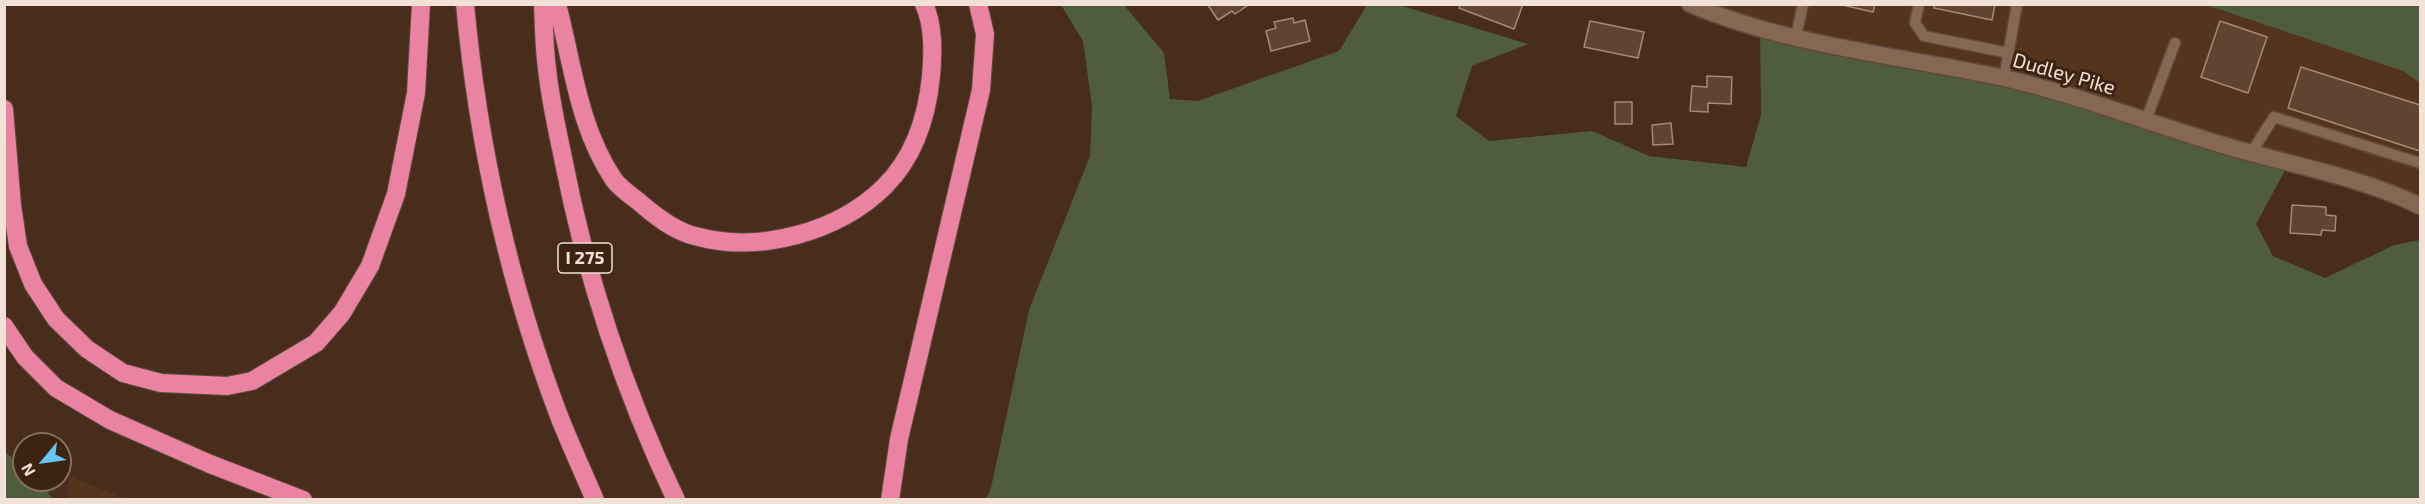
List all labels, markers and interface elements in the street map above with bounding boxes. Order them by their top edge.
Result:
street label: Dudley Pike [2010,48,2118,100]
road number: I 275 [558,243,612,273]
north arrow [12,432,72,492]
text: N [16,460,39,480]

